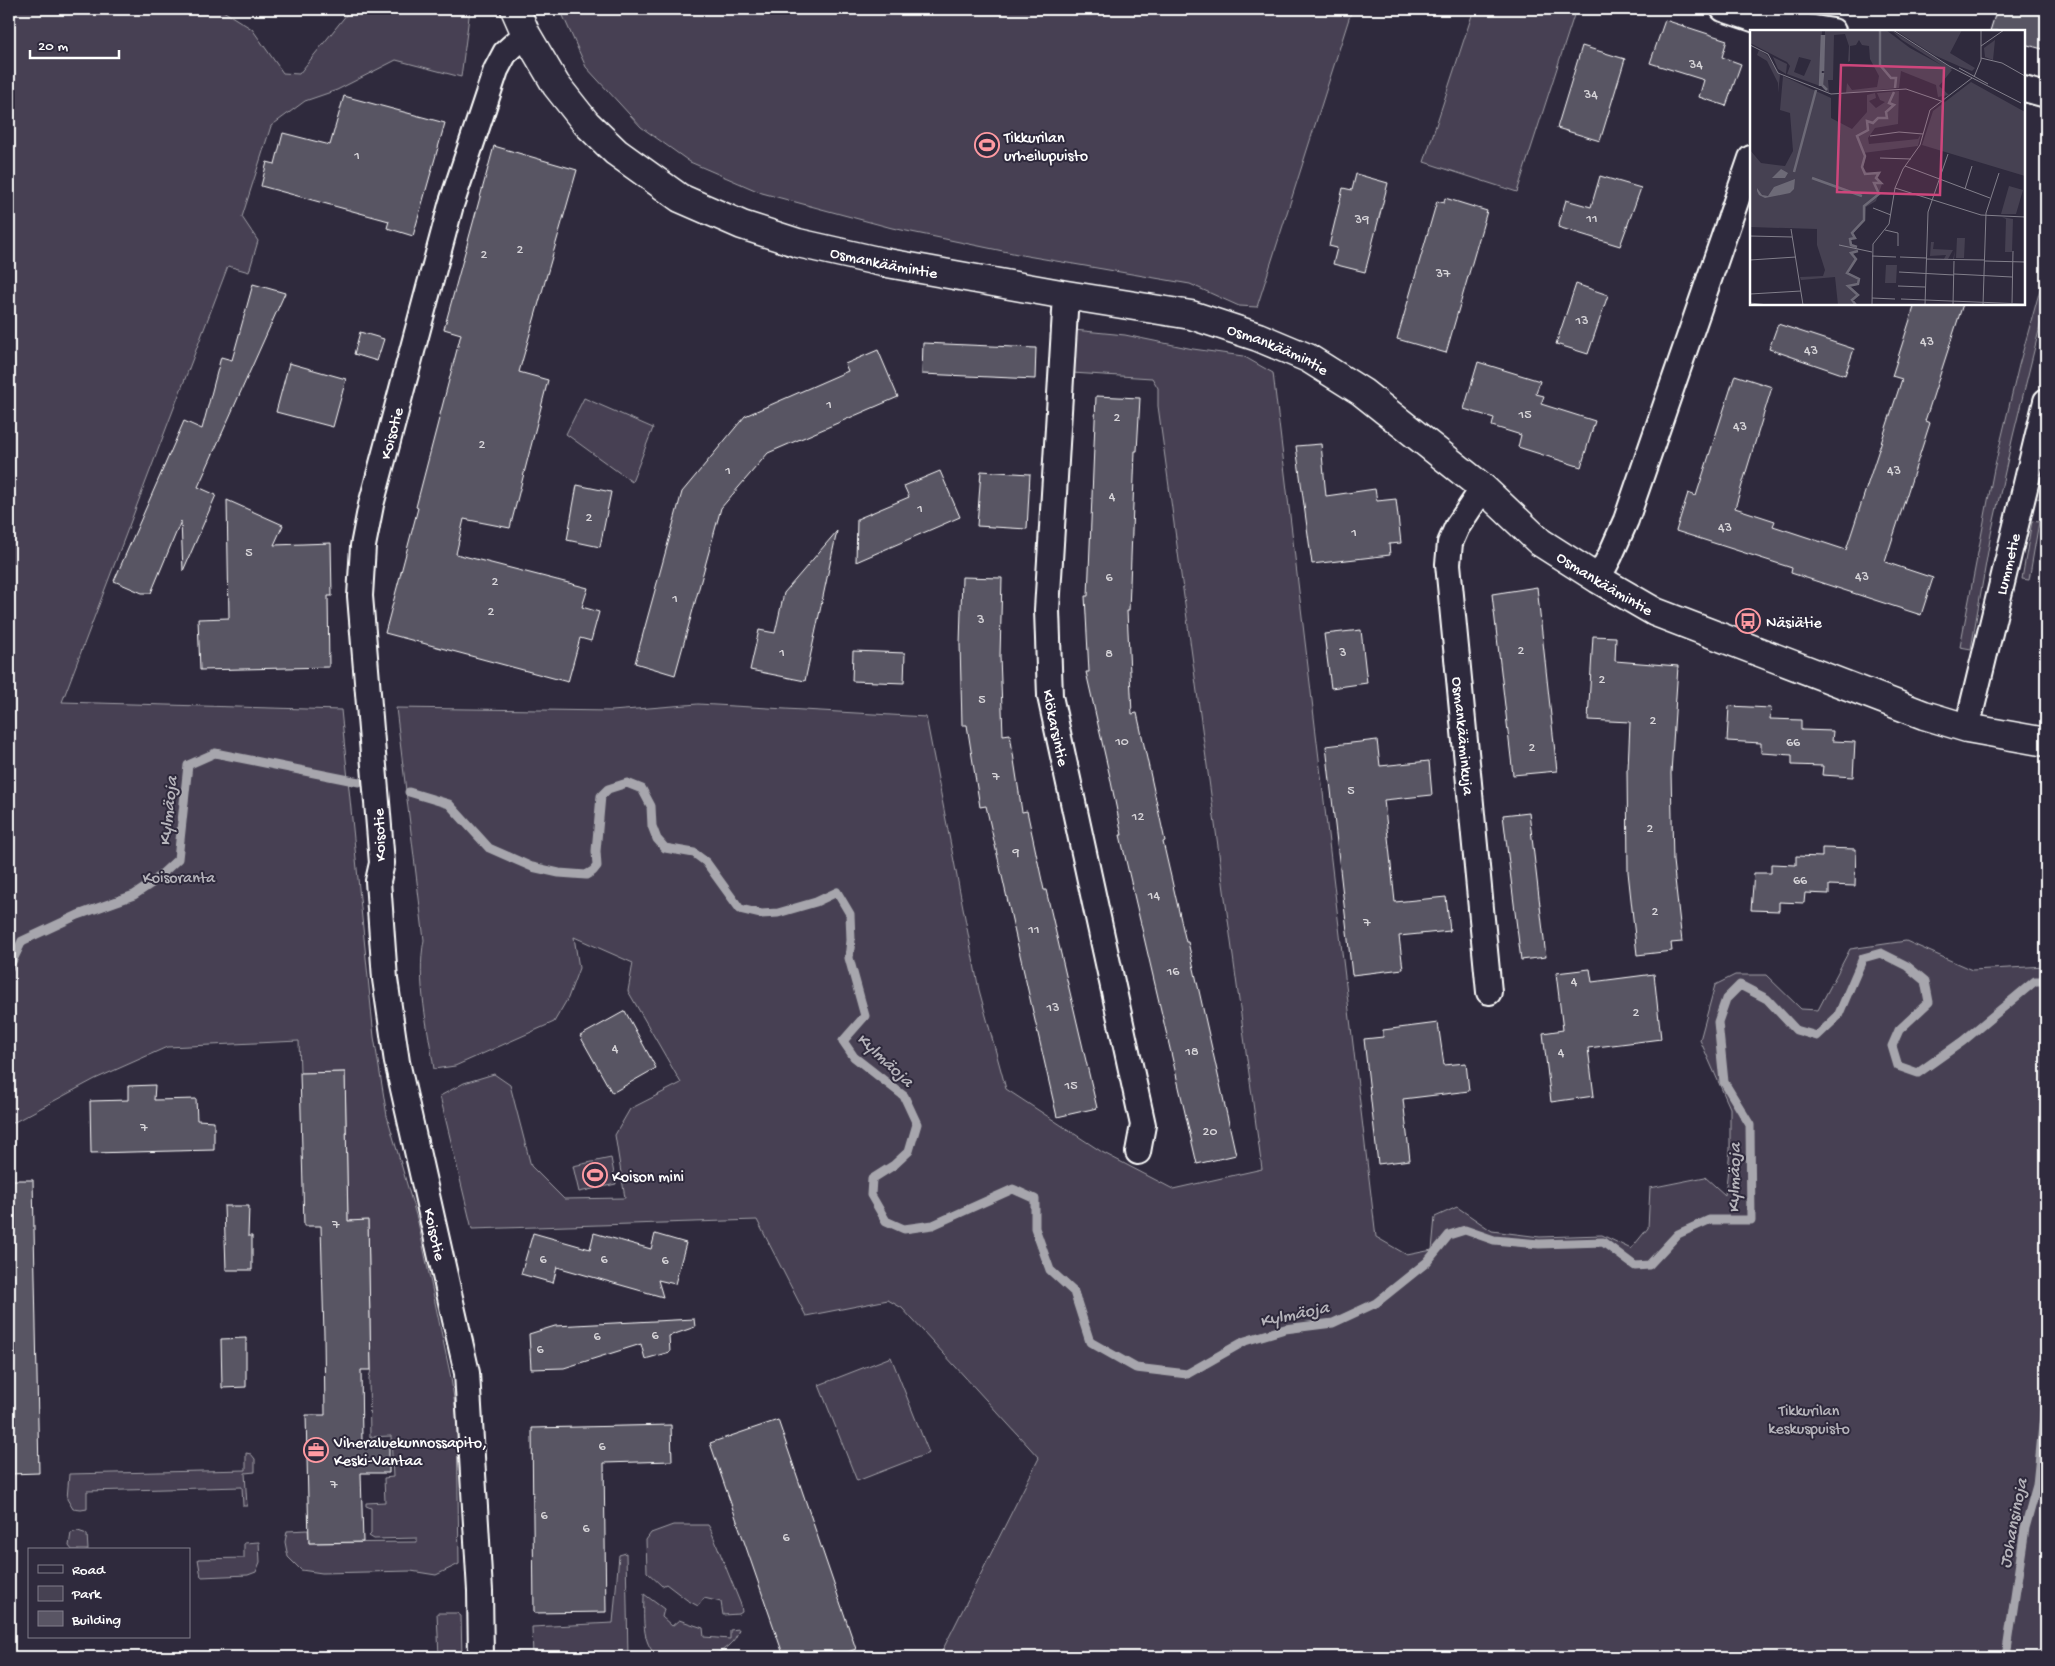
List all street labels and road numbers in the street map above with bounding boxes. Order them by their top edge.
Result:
street label: Osmankäämintie [828,245,939,285]
street label: Osmankäämintie [1224,321,1331,382]
street label: Koisotie [378,405,410,462]
street label: Lummetie [1994,531,2027,597]
street label: Osmankäämintie [1552,549,1656,622]
street label: Osmankääminkuja [1446,676,1476,797]
street label: Klökarsintie [1037,689,1071,769]
street label: Koisotie [371,807,392,862]
street label: Koisotie [417,1207,448,1263]

